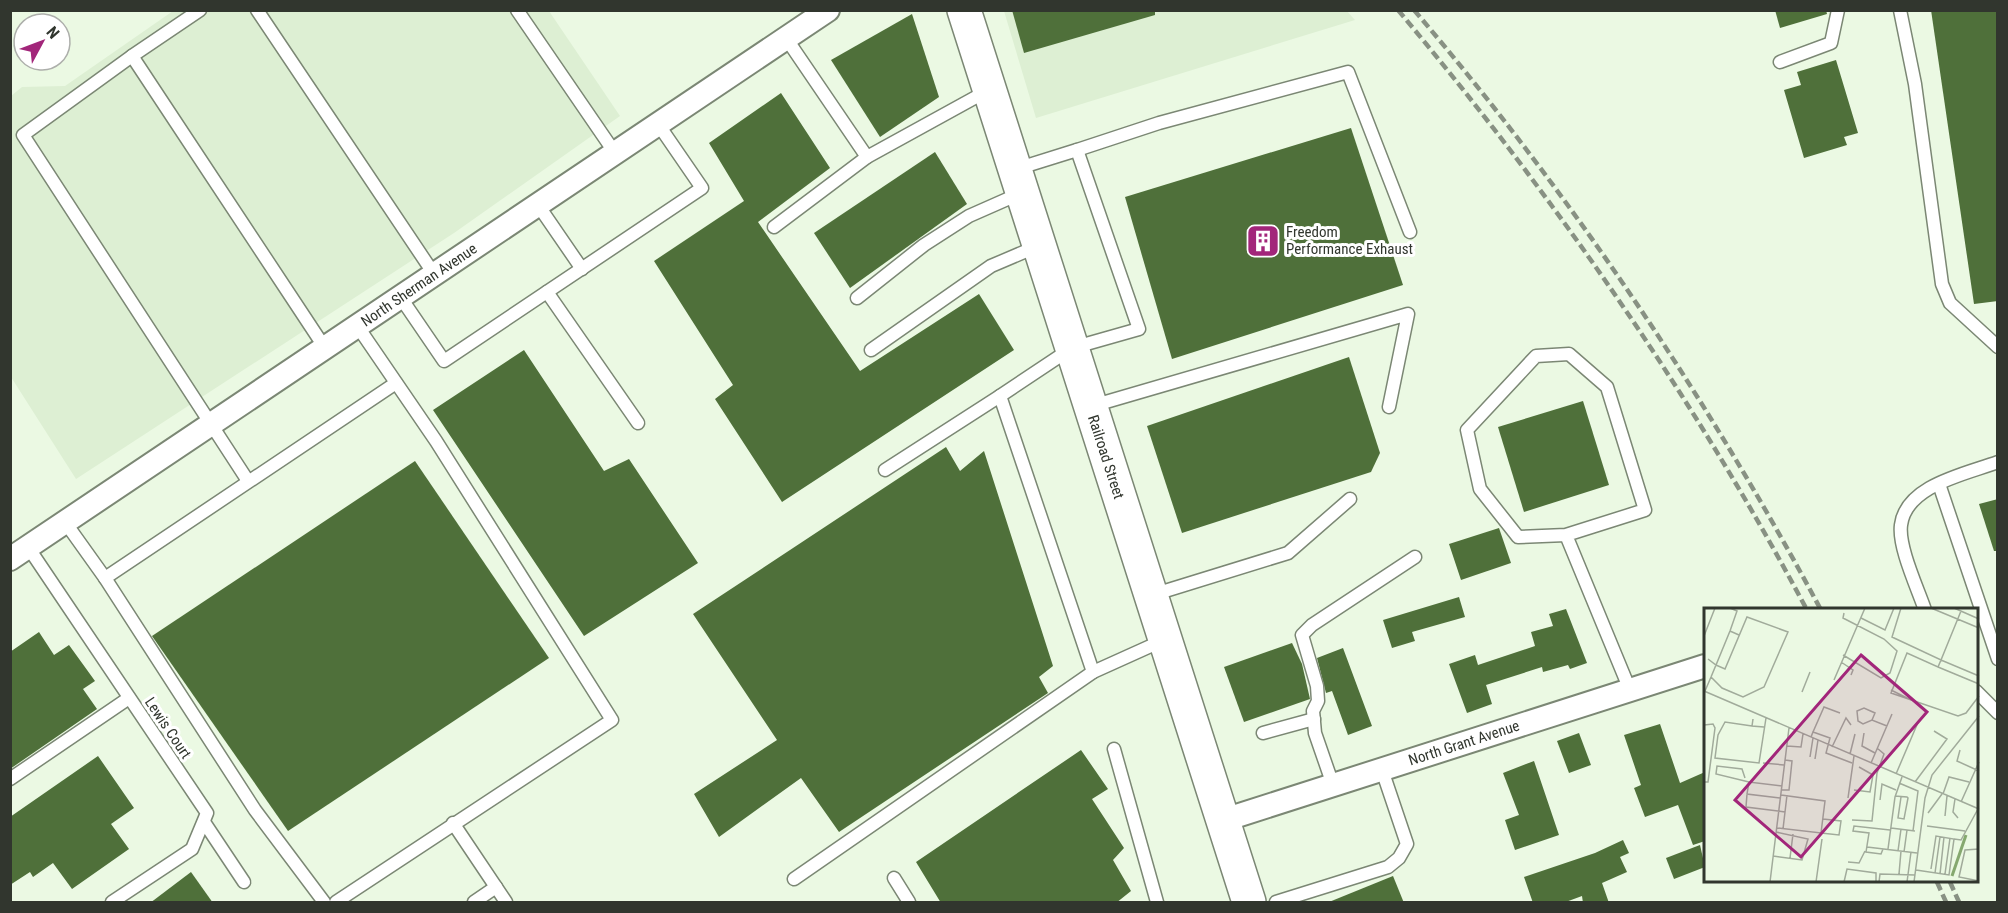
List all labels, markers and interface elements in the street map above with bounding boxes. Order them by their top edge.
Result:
north arrow [12,12,72,72]
text: N [43,23,63,42]
building icon: Freedom Performance Exhaust [1245,223,1281,259]
place label: Freedom Performance Exhaust [1286,223,1413,258]
street label: North Sherman Avenue [358,240,480,330]
street label: Railroad Street [1084,413,1128,501]
inset map [1704,608,1978,883]
street label: Lewis Court [141,694,195,762]
street label: North Grant Avenue [1406,717,1522,769]

